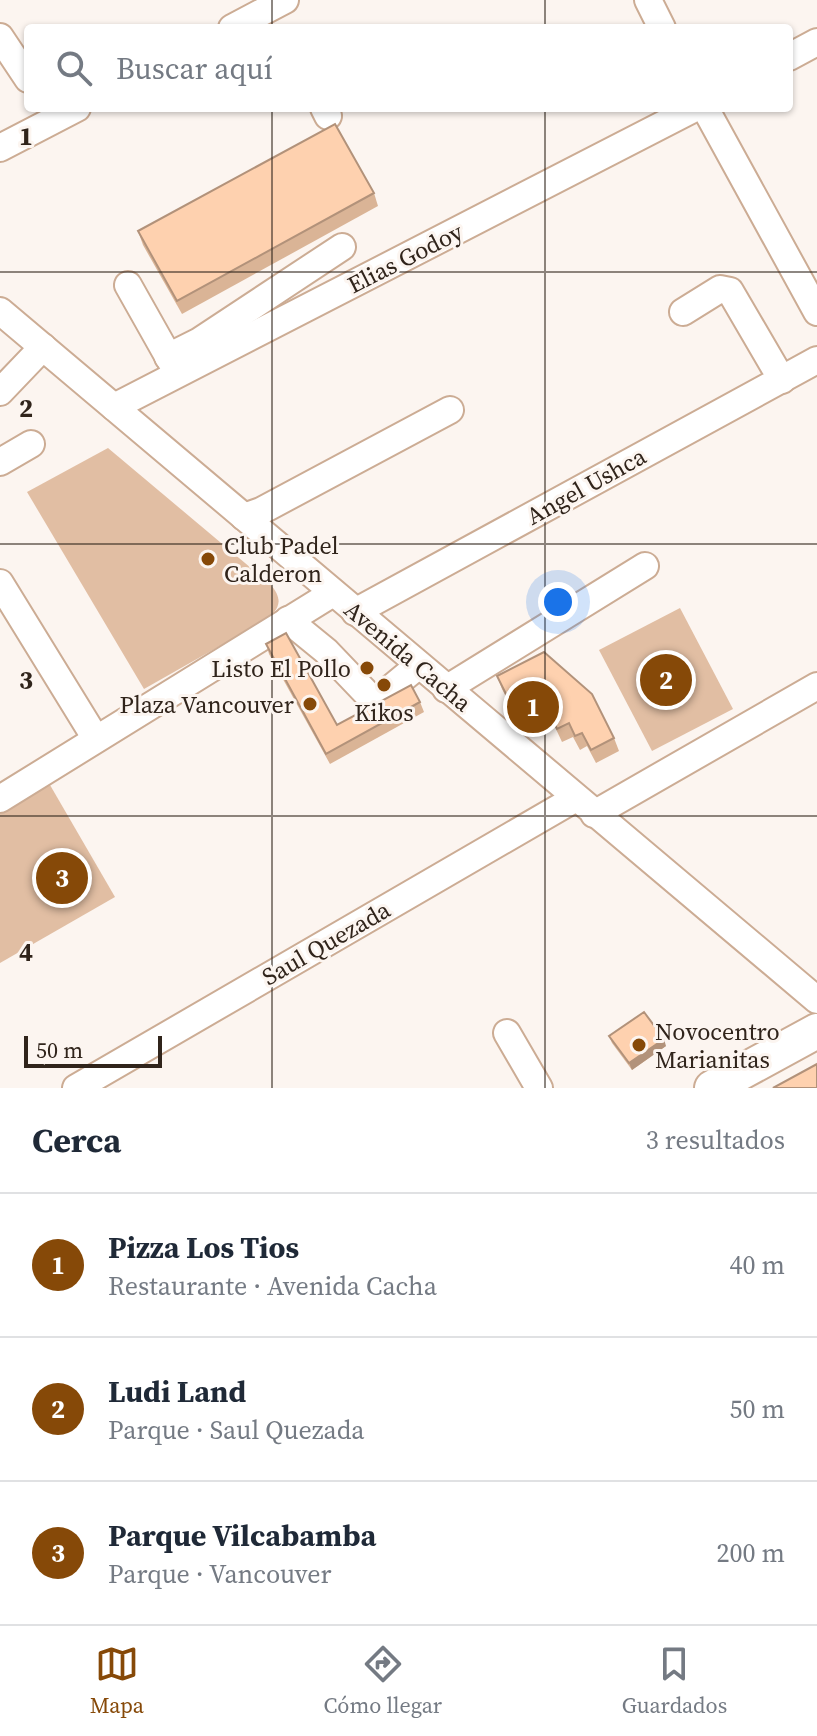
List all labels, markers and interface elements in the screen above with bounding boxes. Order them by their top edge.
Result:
search box [24,24,793,112]
icon: search [52,46,96,90]
text: Buscar aquí [116,48,273,89]
text: 1 [19,118,33,154]
street label: Elias Godoy [342,215,469,301]
text: 2 [19,390,33,426]
street label: Angel Ushca [520,439,653,533]
place label: Club Padel Calderon [224,529,339,590]
marker: Club Padel Calderon [199,550,217,568]
your location [538,582,578,622]
street label: Avenida Cacha [337,593,479,720]
pin: 2 [640,650,692,710]
place label: Listo El Pollo [211,652,351,685]
marker: Listo El Pollo [358,659,376,677]
text: 3 [19,662,33,698]
marker: Kikos [375,676,393,694]
pin: 1 [507,677,559,737]
place label: Plaza Vancouver [120,688,294,721]
marker: Plaza Vancouver [301,695,319,713]
place label: Kikos [354,696,414,729]
pin: 3 [36,848,88,908]
street label: Saul Quezada [256,893,397,993]
text: 4 [19,934,33,970]
place label: Novocentro Marianitas [655,1015,780,1076]
scale bar [24,1032,162,1068]
text: 50 m [36,1035,83,1065]
marker: Novocentro Marianitas [630,1036,648,1054]
text: Cerca [32,1117,121,1163]
text: 3 resultados [646,1122,785,1158]
text: Pizza Los Tios [108,1227,299,1268]
text: 1 [51,1247,65,1283]
text: 40 m [730,1247,785,1283]
text: Restaurante · Avenida Cacha [108,1268,437,1304]
text: Ludi Land [108,1371,246,1412]
text: 2 [51,1391,65,1427]
text: 50 m [730,1391,785,1427]
text: Parque · Saul Quezada [108,1412,365,1448]
text: Parque Vilcabamba [108,1515,376,1556]
text: 3 [51,1535,65,1571]
text: 200 m [717,1535,785,1571]
text: Parque · Vancouver [108,1556,331,1592]
tab: Mapa [90,1642,144,1720]
tab: Cómo llegar [323,1642,442,1720]
tab: Guardados [622,1642,727,1720]

